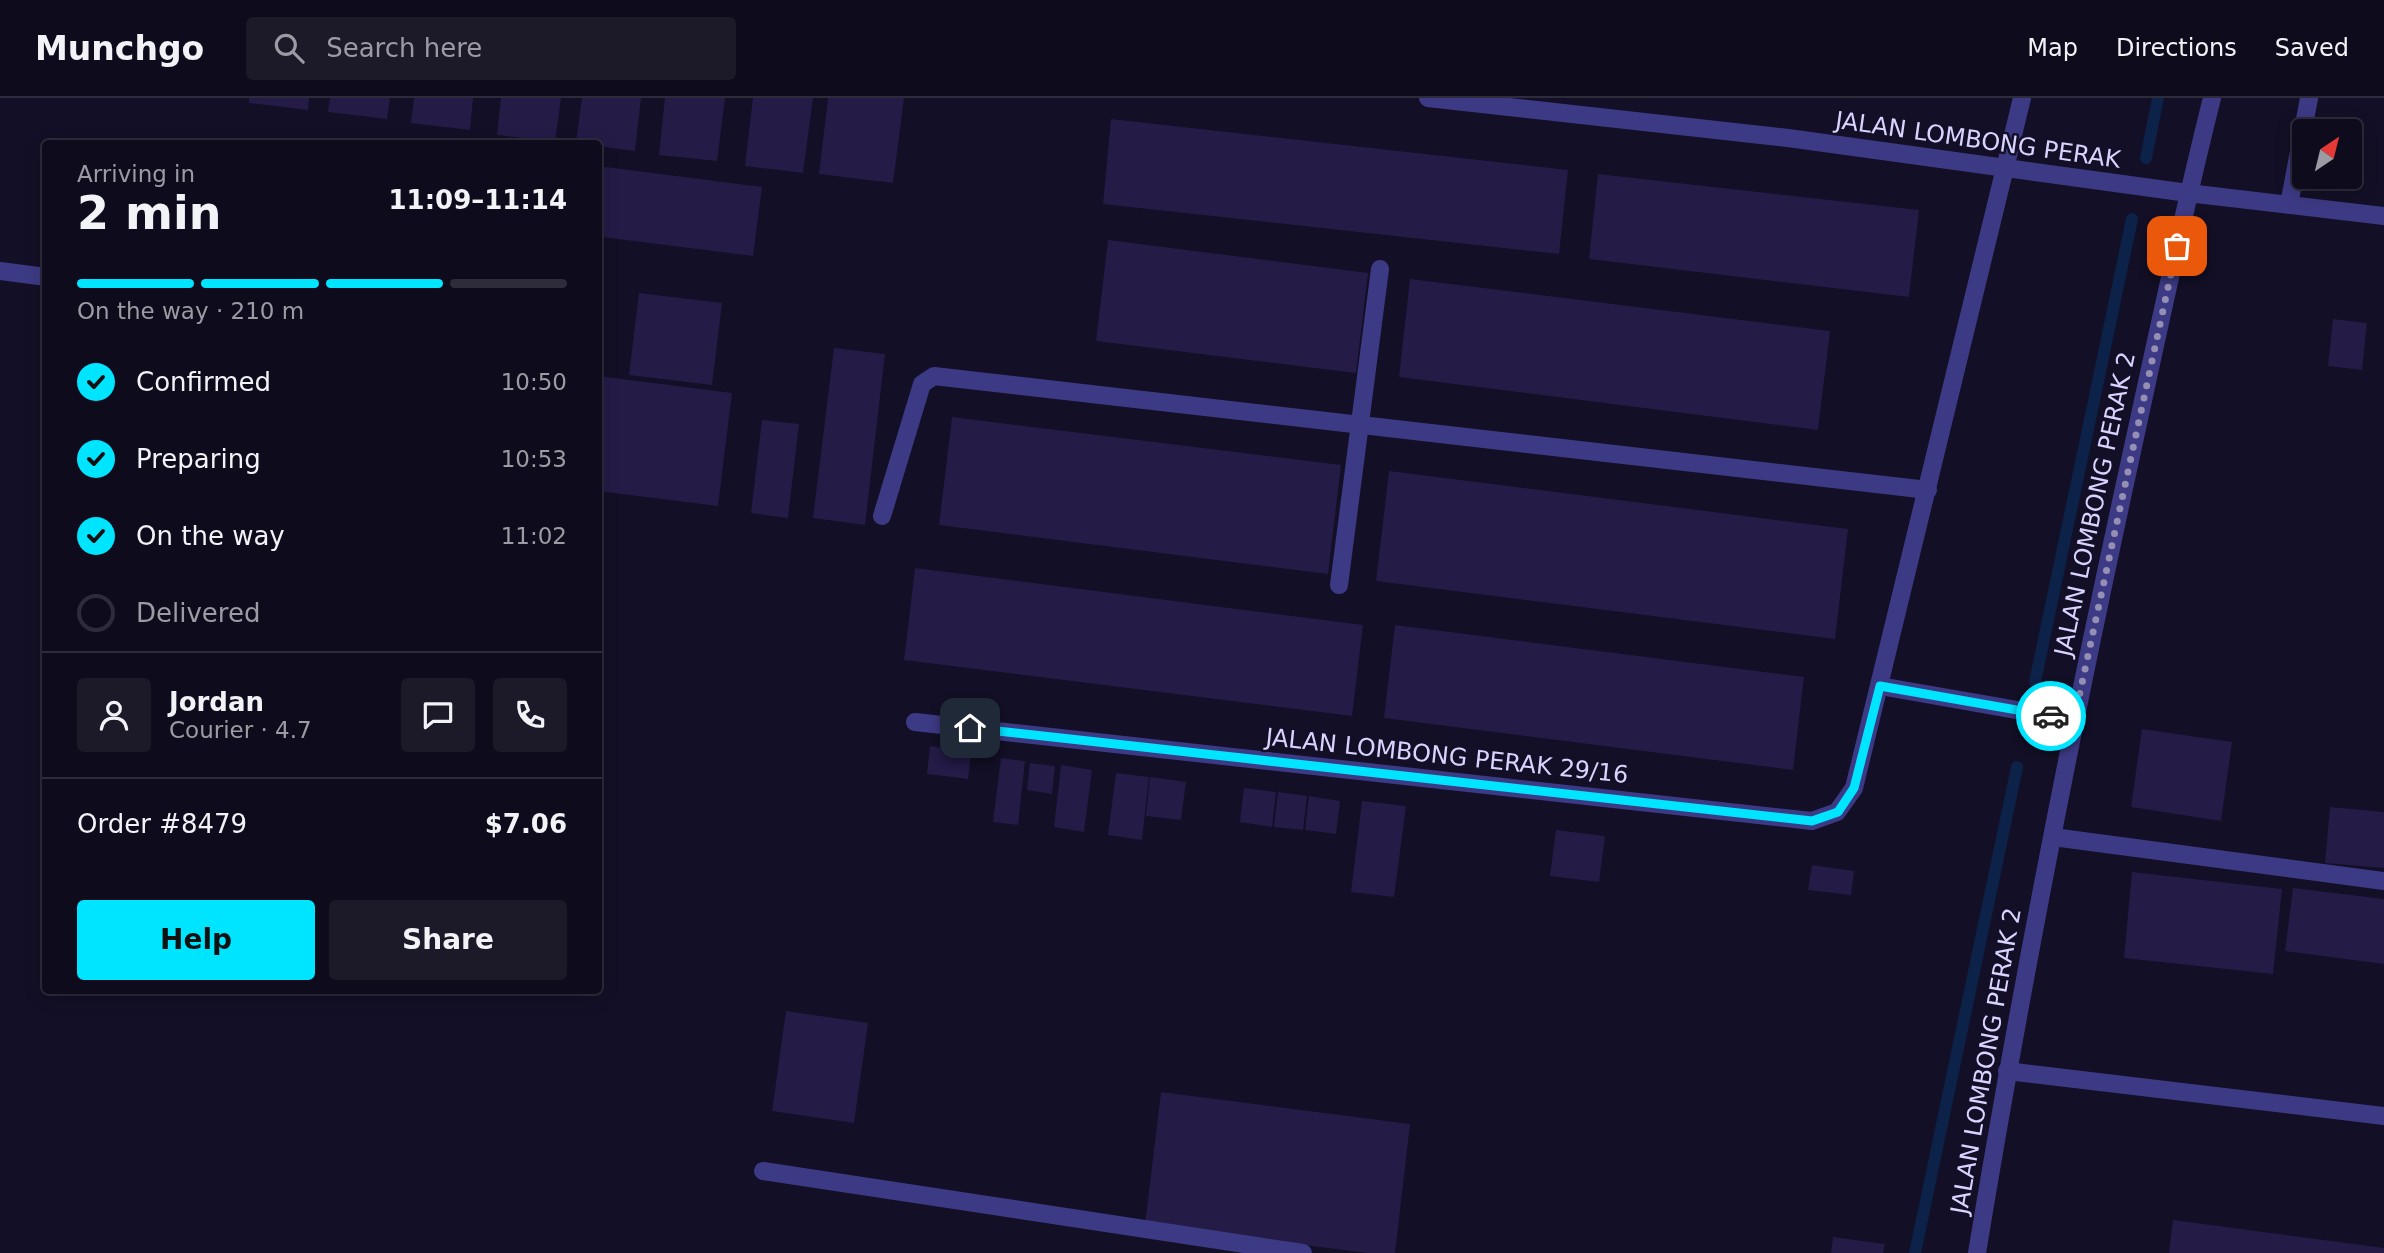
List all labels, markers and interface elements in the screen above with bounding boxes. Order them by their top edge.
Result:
search box [246,17,736,80]
text: Munchgo [35,29,204,68]
icon: search [270,29,308,67]
text: Search here [326,33,482,63]
text: Map [2027,34,2078,62]
text: Directions [2116,34,2237,62]
text: Saved [2275,34,2349,62]
street label: JALAN LOMBONG PERAK [1832,106,2124,174]
north arrow [2292,119,2362,189]
map controls [2292,119,2362,189]
text: Arriving in [77,161,195,187]
text: 11:09–11:14 [388,185,567,215]
text: 2 min [77,186,221,240]
pin [2147,216,2207,276]
icon: bag [2158,227,2196,265]
text: On the way · 210 m [77,298,304,324]
street label: JALAN LOMBONG PERAK 2 [2049,349,2141,661]
icon: check [77,363,115,401]
text: Confirmed [136,367,271,397]
text: 10:50 [501,369,567,395]
icon: check [77,440,115,478]
text: Preparing [136,444,261,474]
text: 10:53 [501,446,567,472]
icon: check [77,517,115,555]
text: On the way [136,521,285,551]
text: 11:02 [501,523,567,549]
text: Delivered [136,598,260,628]
button: person [77,678,151,752]
button: chat [401,678,475,752]
button: phone [493,678,567,752]
courier [2016,681,2086,751]
text: Jordan [169,687,264,717]
icon: car [2032,697,2070,735]
pin [940,698,1000,758]
icon: home [951,709,989,747]
text: Courier · 4.7 [169,717,312,743]
street label: JALAN LOMBONG PERAK 29/16 [1262,723,1630,789]
text: Order #8479 [77,809,247,839]
text: $7.06 [485,809,567,839]
button: Help [77,900,315,980]
button: Share [329,900,567,980]
street label: JALAN LOMBONG PERAK 2 [1945,906,2027,1218]

